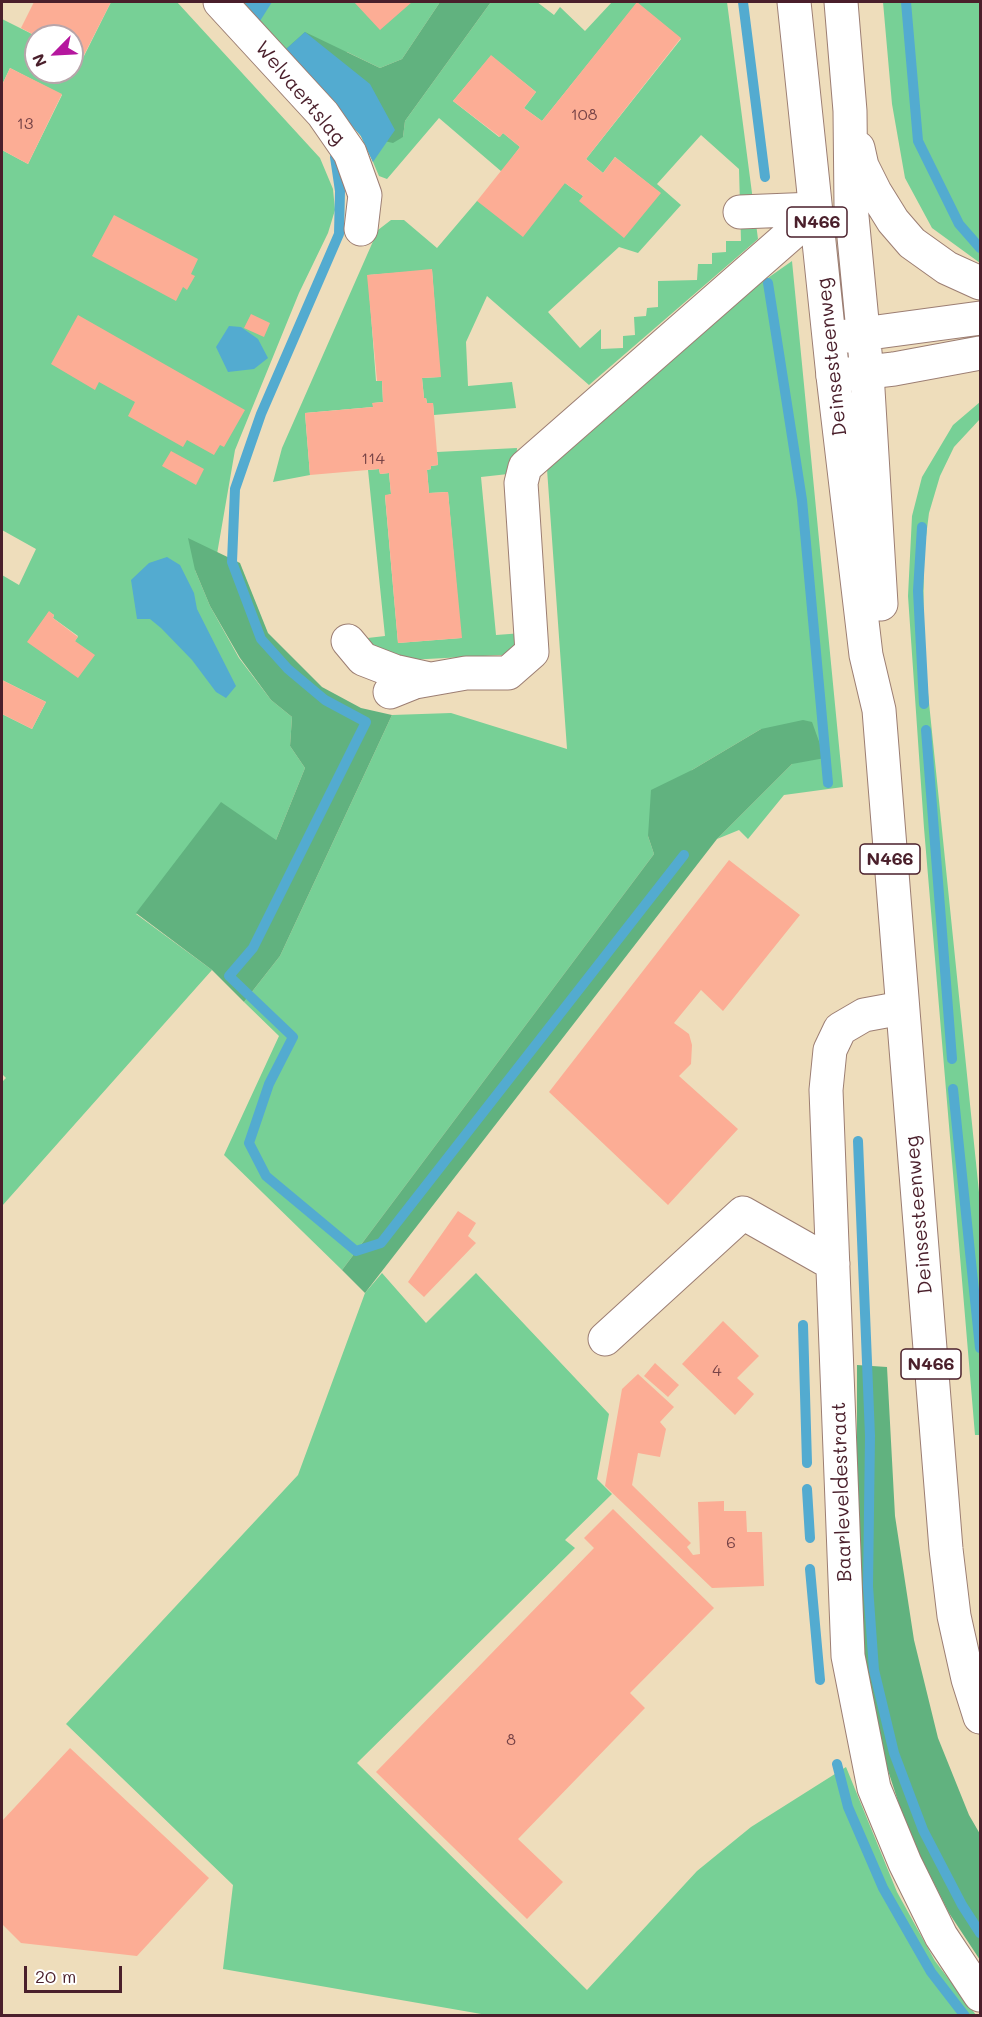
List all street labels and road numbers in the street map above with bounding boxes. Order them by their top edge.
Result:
street label: Welvaertslag [250,36,350,150]
road number: N466 [787,207,847,237]
street label: Deinsesteenweg [812,277,852,437]
road number: N466 [860,844,920,874]
street label: Deinsesteenweg [900,1135,938,1295]
road number: N466 [901,1349,961,1379]
street label: Baarleveldestraat [827,1402,857,1582]

